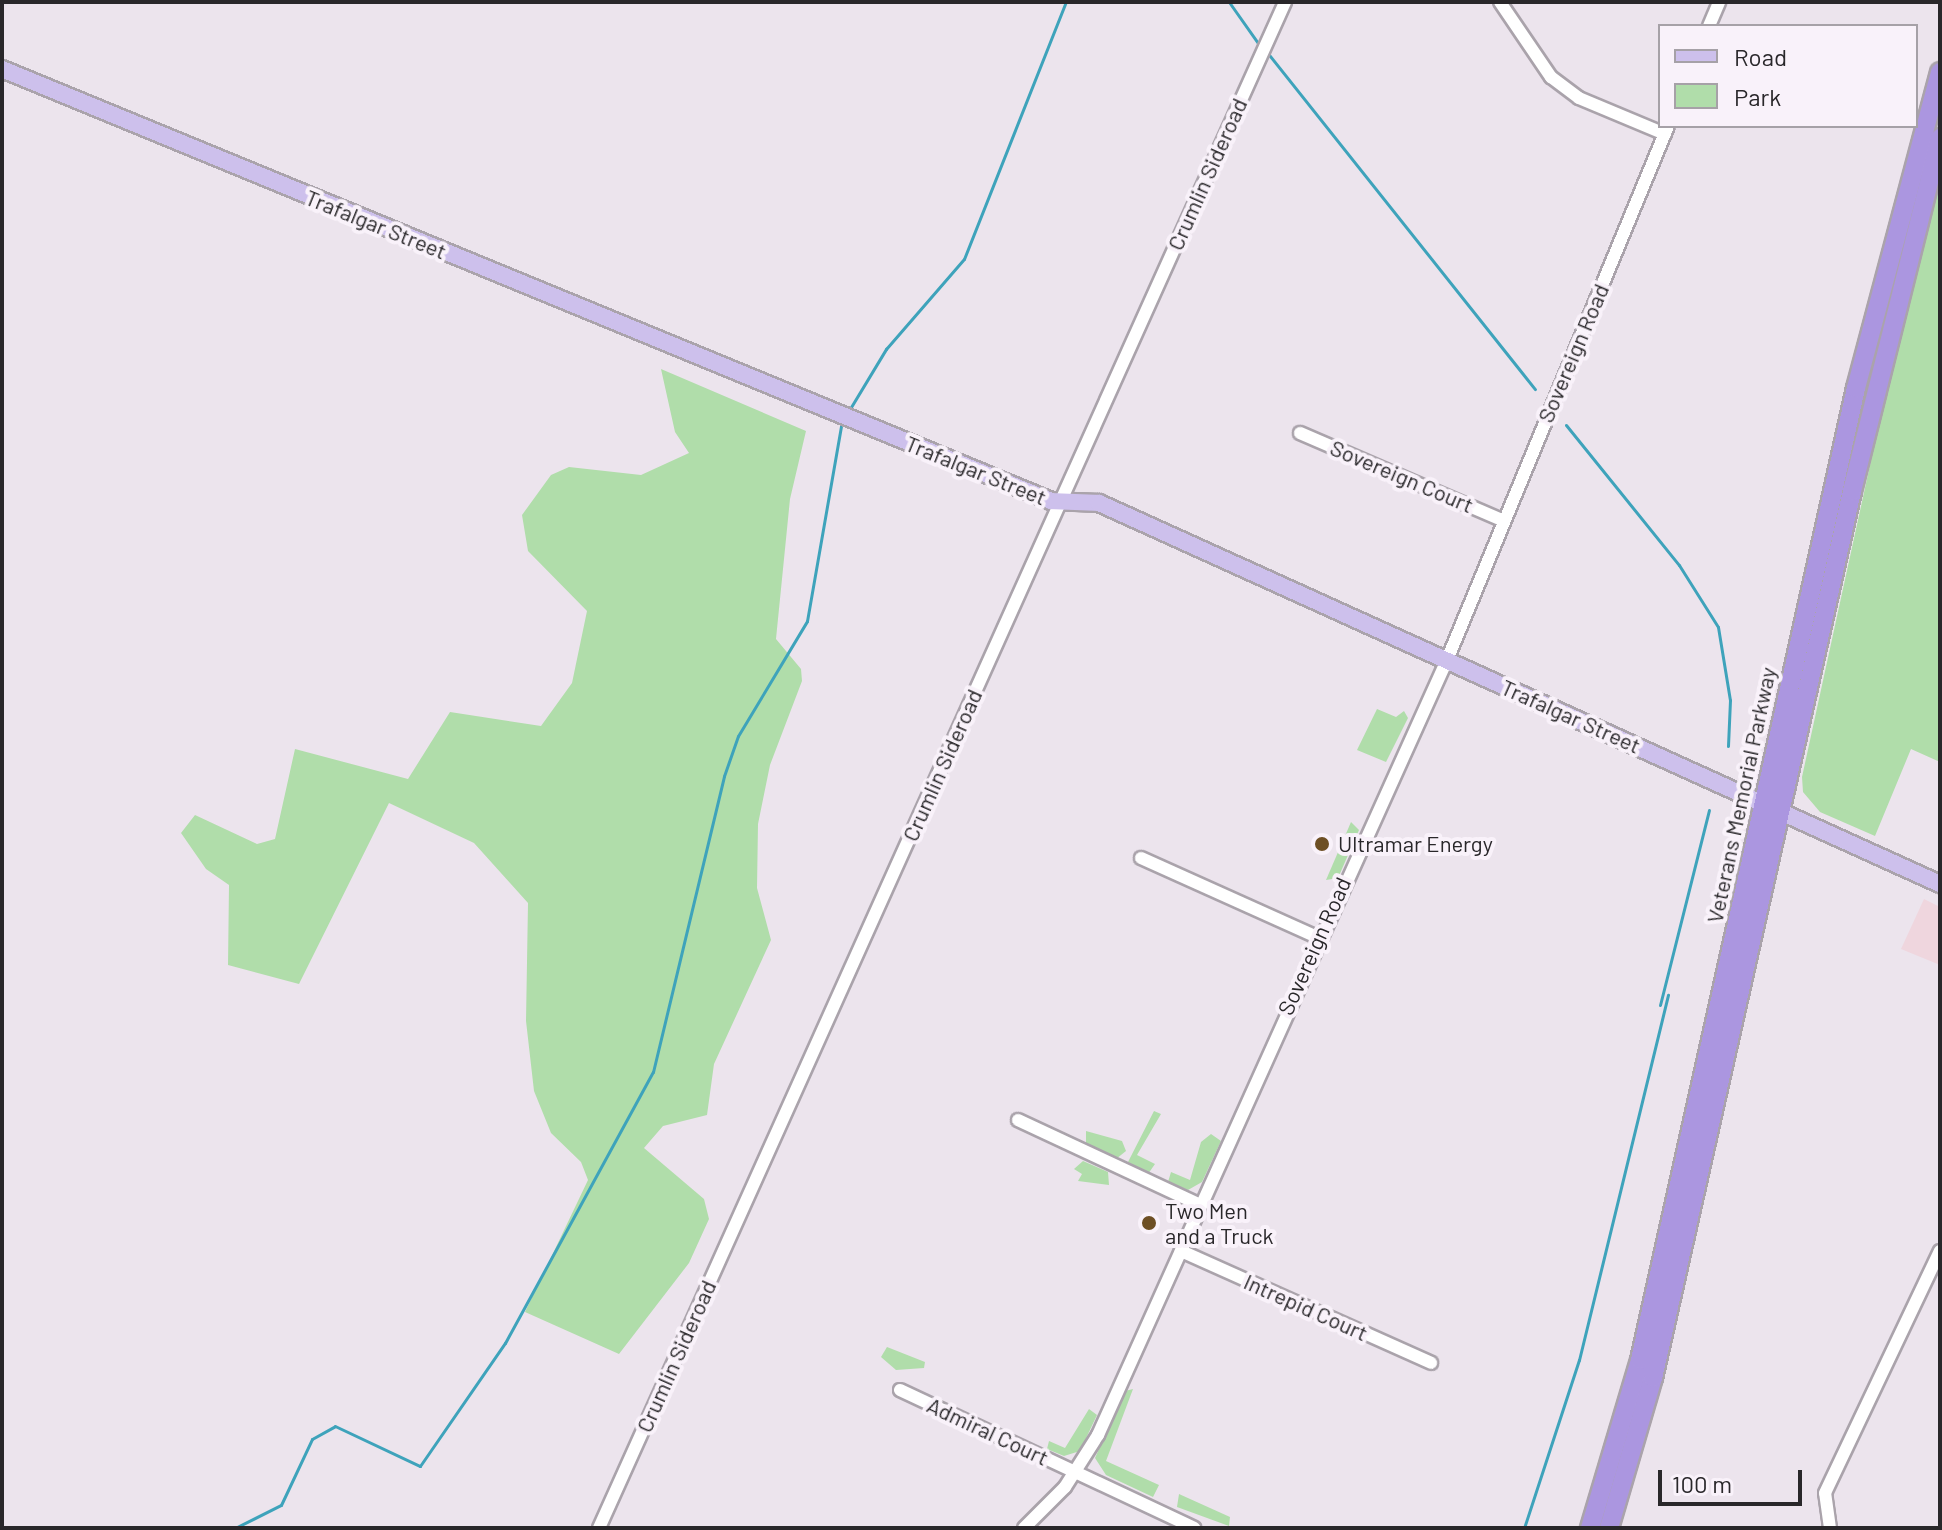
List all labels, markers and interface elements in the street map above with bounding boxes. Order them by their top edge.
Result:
legend [1658,24,1918,128]
text: Road [1734,42,1787,71]
text: Park [1734,82,1781,111]
street label: Crumlin Sideroad [1162,94,1252,254]
street label: Trafalgar Street [302,184,450,264]
street label: Sovereign Road [1532,280,1614,426]
street label: Trafalgar Street [902,430,1050,510]
street label: Sovereign Court [1326,434,1478,518]
street label: Veterans Memorial Parkway [1701,665,1781,925]
street label: Trafalgar Street [1497,673,1645,759]
street label: Crumlin Sideroad [897,685,987,845]
place label: Ultramar Energy [1338,831,1493,857]
marker: Ultramar Energy [1313,835,1331,853]
street label: Sovereign Road [1272,873,1356,1019]
place label: Two Men and a Truck [1165,1197,1274,1248]
marker: Two Men and a Truck [1140,1214,1158,1232]
street label: Intrepid Court [1240,1268,1372,1346]
street label: Crumlin Sideroad [631,1276,721,1436]
street label: Admiral Court [923,1391,1053,1471]
scale bar [1662,1454,1806,1504]
text: 100 m [1672,1469,1732,1498]

